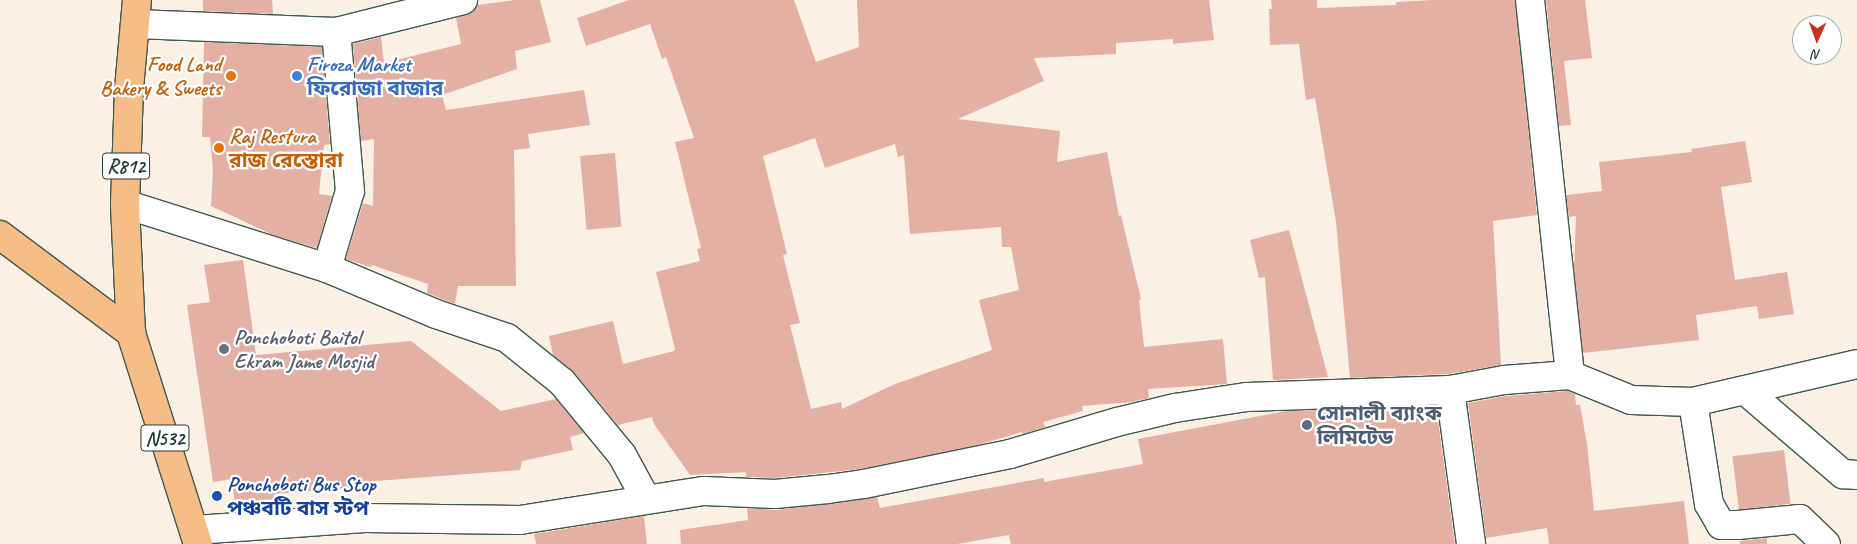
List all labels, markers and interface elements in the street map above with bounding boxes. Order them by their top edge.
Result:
north arrow [1792,15,1842,65]
text: N [1812,46,1821,63]
place label: Food Land Bakery & Sweets [100,51,221,101]
place label: Firoza Market ফিরোজা বাজার [307,51,443,101]
marker: Food Land Bakery & Sweets [225,70,237,82]
marker: Firoza Market ফিরোজা বাজার [291,70,303,82]
place label: Raj Restura রাজ রেস্তোরা [229,123,343,173]
marker: Raj Restura রাজ রেস্তোরা [213,142,225,154]
road number: R812 [101,148,151,184]
place label: Ponchoboti Baitol Ekram Jame Mosjid [234,324,374,374]
marker: Ponchoboti Baitol Ekram Jame Mosjid [218,343,230,355]
place label: সোনালী ব্যাংক লিমিটেড [1317,400,1442,450]
marker: সোনালী ব্যাংক লিমিটেড [1301,419,1313,431]
road number: N532 [140,420,190,456]
place label: Ponchoboti Bus Stop পঞ্চবটি বাস স্টপ [227,471,376,521]
marker: Ponchoboti Bus Stop পঞ্চবটি বাস স্টপ [211,490,223,502]

